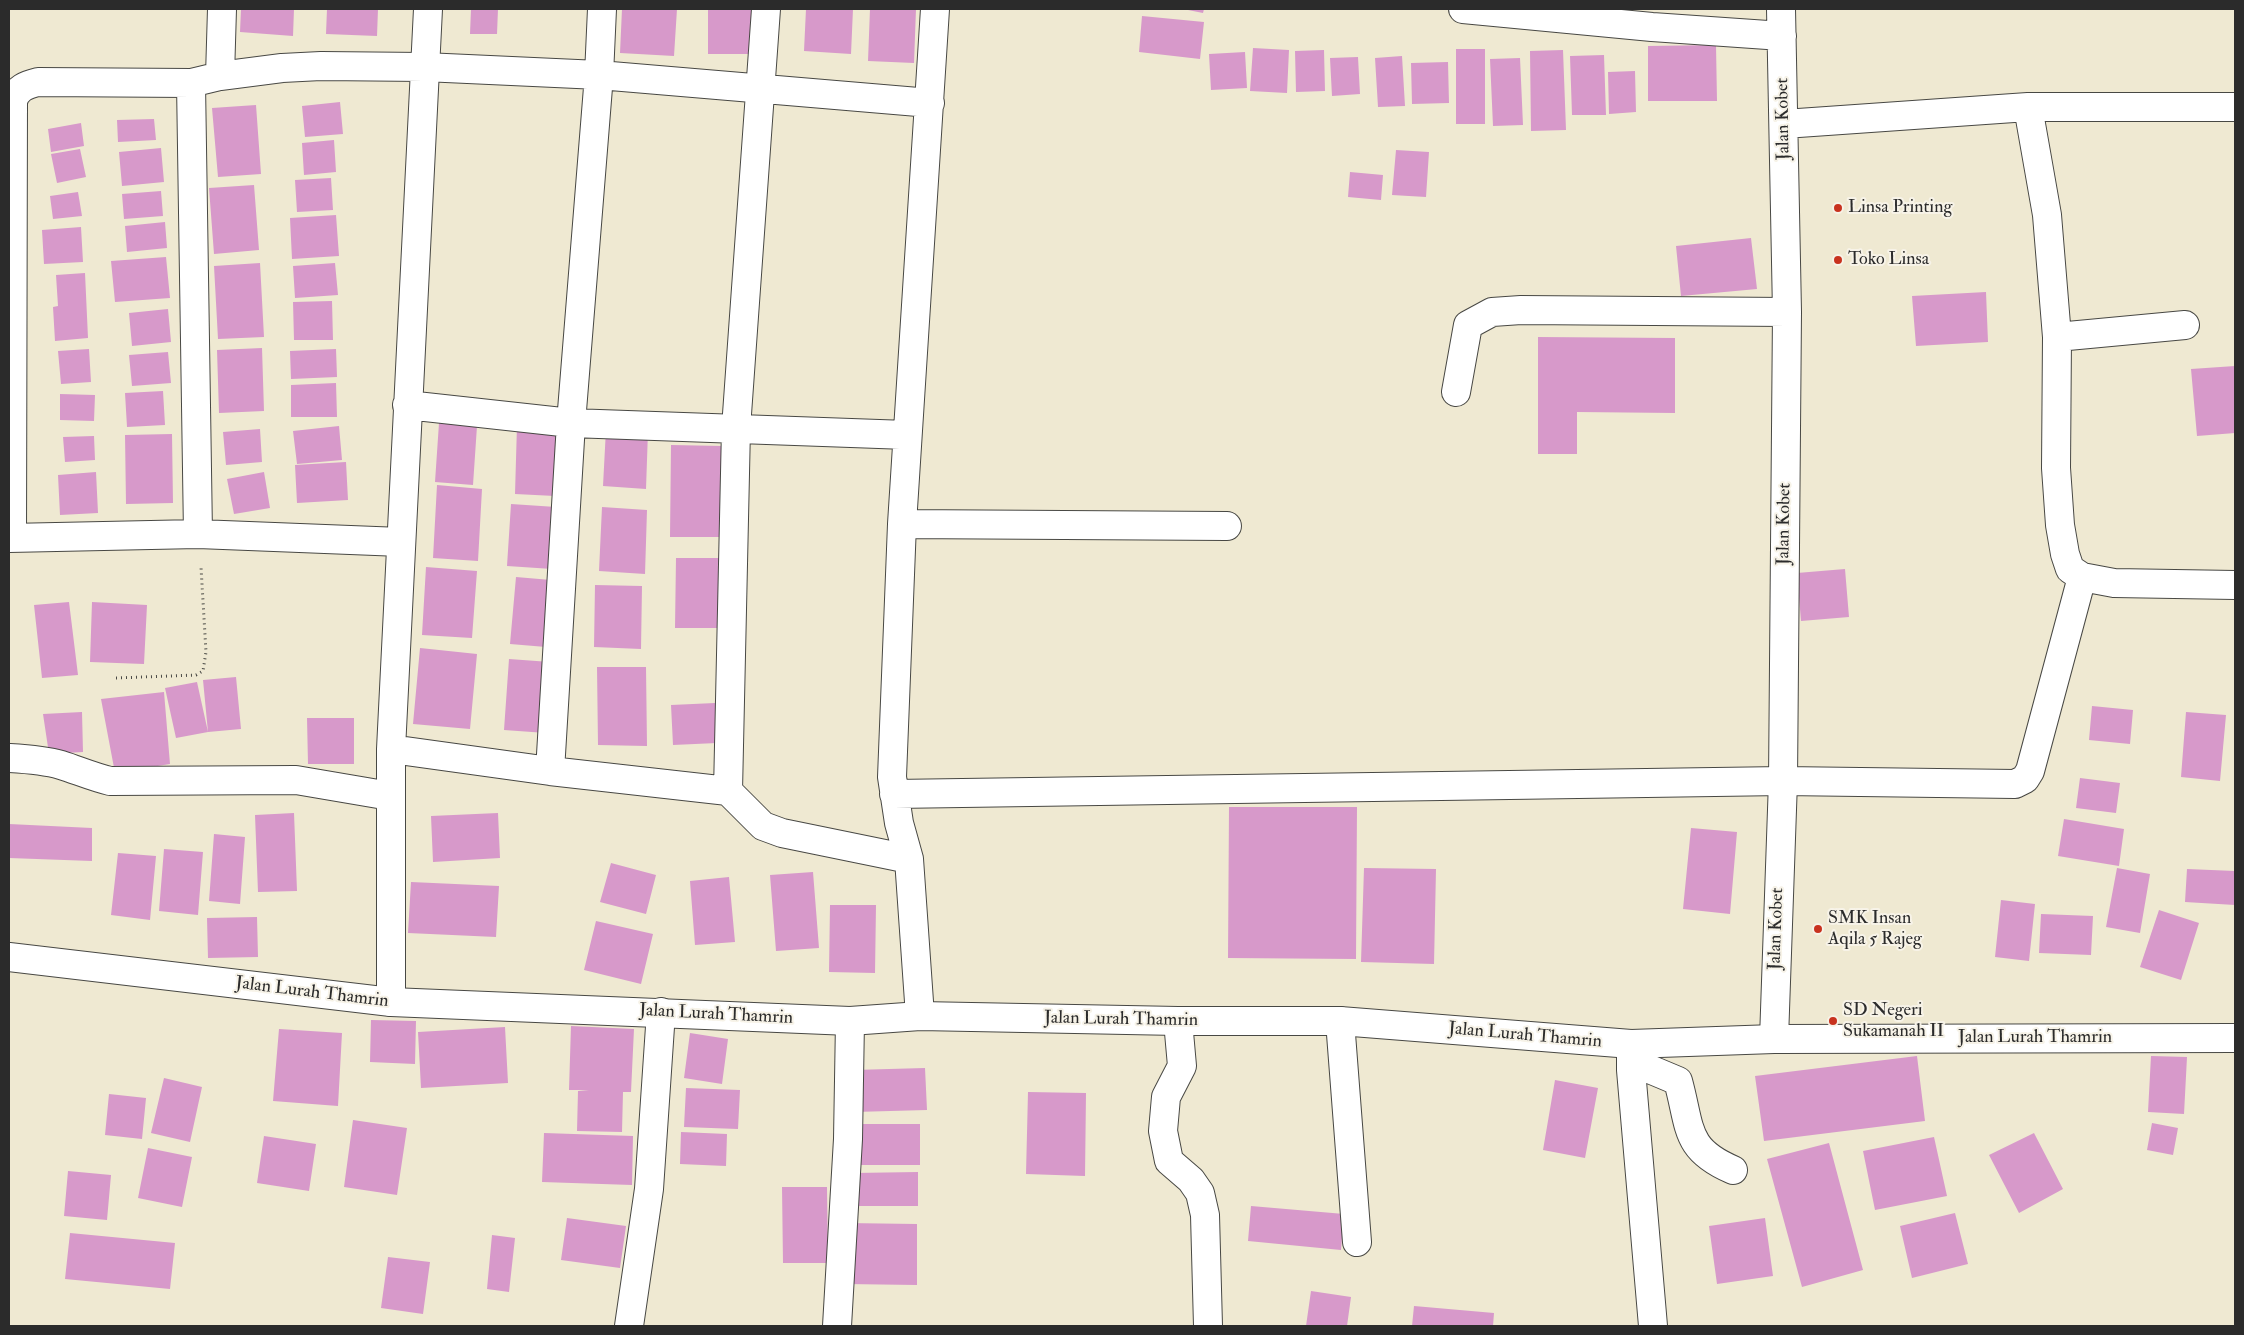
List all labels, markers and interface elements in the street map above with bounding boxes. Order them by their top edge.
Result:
street label: Jalan Kobet [1772,78,1796,160]
place label: Linsa Printing [1848,197,1952,219]
marker: Linsa Printing [1832,202,1844,214]
place label: Toko Linsa [1848,249,1929,271]
marker: Toko Linsa [1832,254,1844,266]
street label: Jalan Kobet [1773,483,1797,565]
street label: Jalan Kobet [1765,887,1789,971]
place label: SMK Insan Aqila 5 Rajeg [1828,908,1922,951]
marker: SMK Insan Aqila 5 Rajeg [1812,923,1824,935]
street label: Jalan Lurah Thamrin [234,973,390,1013]
street label: Jalan Lurah Thamrin [639,1000,793,1030]
place label: SD Negeri Sukamanah II [1843,1000,1944,1042]
street label: Jalan Lurah Thamrin [1044,1008,1198,1032]
marker: SD Negeri Sukamanah II [1827,1015,1839,1027]
street label: Jalan Lurah Thamrin [1447,1019,1603,1053]
street label: Jalan Lurah Thamrin [1958,1027,2112,1049]

